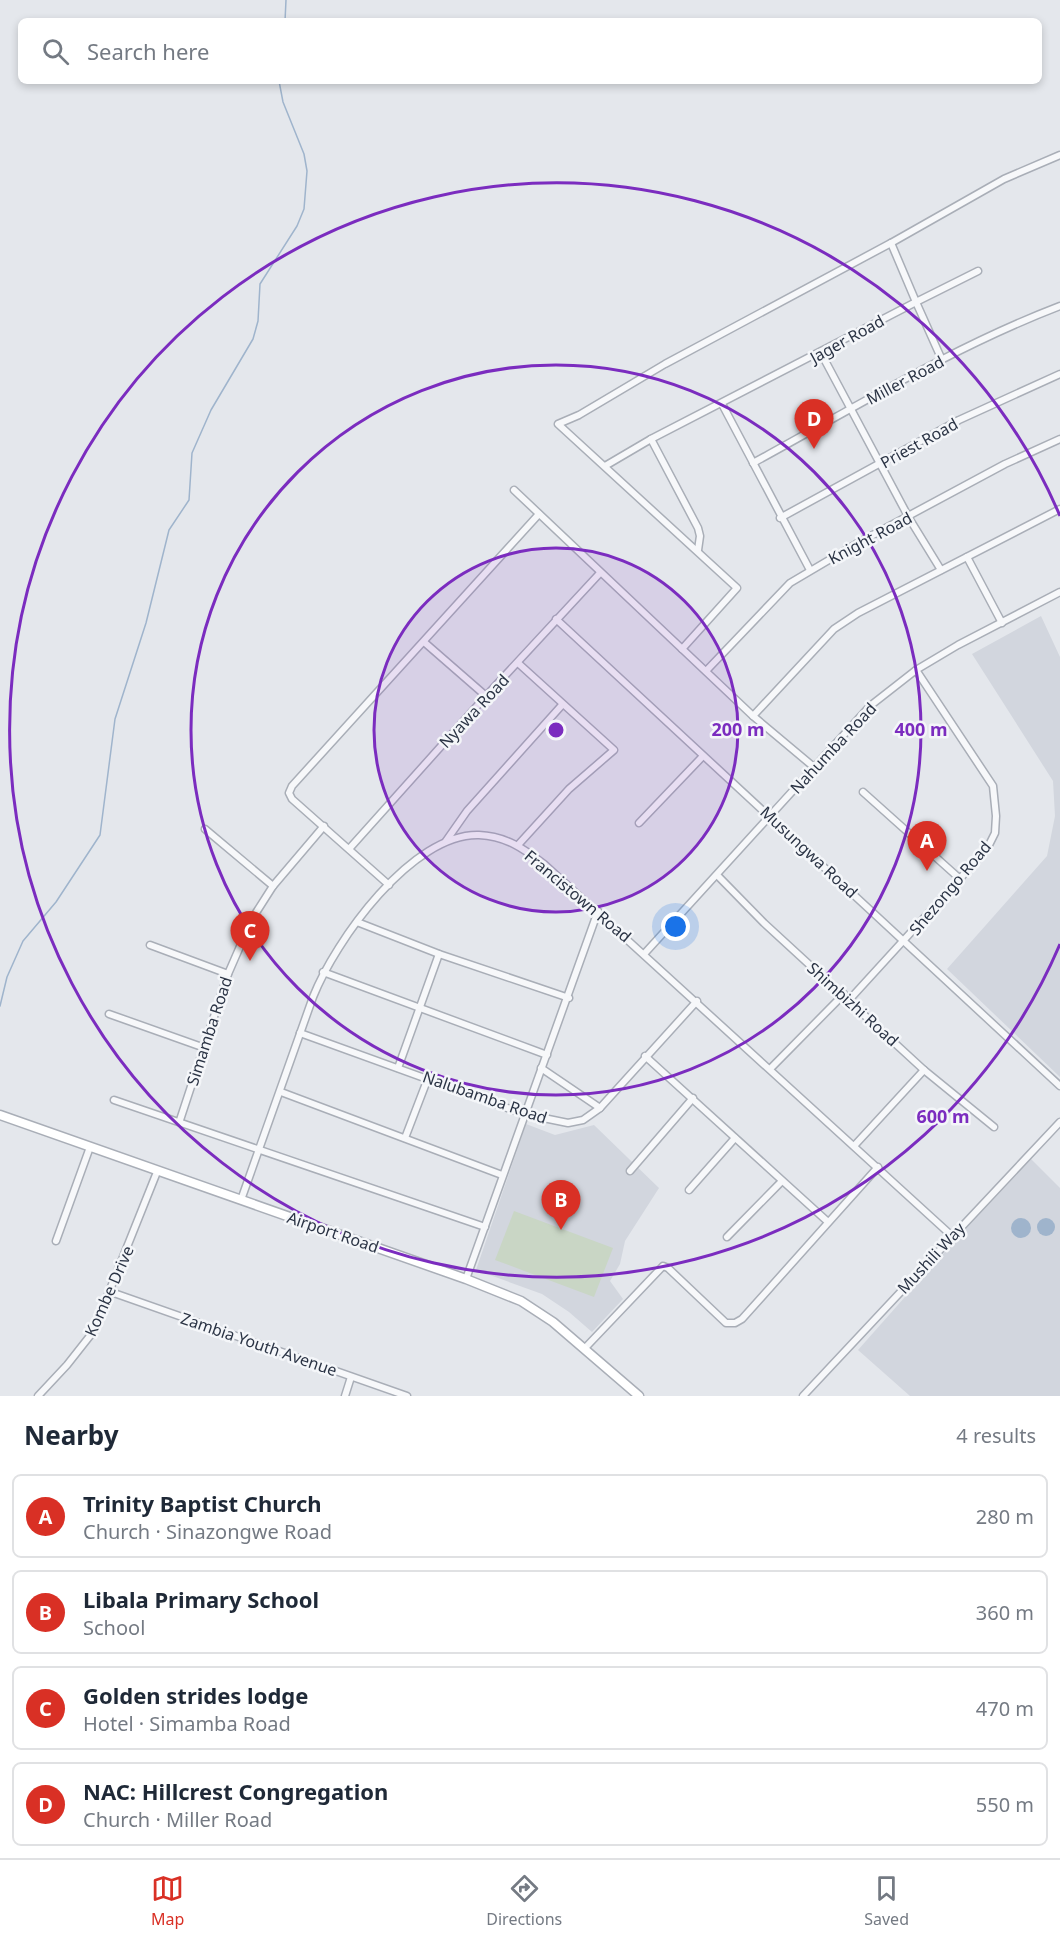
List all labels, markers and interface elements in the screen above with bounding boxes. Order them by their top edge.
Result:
search box [18,18,1042,84]
icon: search [39,35,72,68]
text: Search here [87,36,209,66]
street label: Jager Road [804,310,888,369]
street label: Miller Road [862,350,948,410]
pin: D [794,400,834,449]
street label: Priest Road [876,413,962,473]
street label: Knight Road [824,507,916,569]
street label: Nyawa Road [434,669,514,753]
street label: Nahumba Road [785,698,881,798]
text: 200 m [711,717,765,741]
text: 400 m [894,717,948,741]
centre of rings [546,720,566,740]
street label: Musungwa Road [755,801,863,903]
pin: A [908,822,946,871]
street label: Shezongo Road [904,836,996,940]
street label: Francistown Road [520,845,636,947]
pin: C [230,912,270,961]
your location [661,912,690,941]
street label: Shimbizhi Road [803,957,903,1051]
street label: Simamba Road [181,974,237,1088]
street label: Nalubamba Road [420,1065,550,1129]
text: 600 m [916,1104,970,1128]
pin: B [542,1180,580,1230]
street label: Airport Road [284,1206,382,1258]
street label: Mushili Way [892,1217,970,1298]
street label: Kombe Drive [79,1242,139,1340]
street label: Zambia Youth Avenue [178,1307,340,1381]
text: Nearby [24,1417,119,1453]
text: 4 results [956,1422,1036,1449]
text: Trinity Baptist Church [83,1488,322,1518]
text: A [39,1503,52,1530]
text: 280 m [976,1503,1034,1530]
text: Church · Sinazongwe Road [83,1518,332,1545]
text: Libala Primary School [83,1584,319,1614]
text: B [39,1599,52,1626]
text: 360 m [976,1599,1034,1626]
text: School [83,1614,145,1641]
text: Golden strides lodge [83,1680,308,1710]
text: C [39,1695,52,1722]
text: 470 m [976,1695,1034,1722]
text: Hotel · Simamba Road [83,1710,291,1737]
text: NAC: Hillcrest Congregation [83,1776,388,1806]
text: D [38,1791,53,1818]
text: 550 m [976,1791,1034,1818]
text: Church · Miller Road [83,1806,272,1833]
tab: Map [151,1872,184,1930]
tab: Directions [486,1872,562,1930]
tab: Saved [864,1872,909,1930]

